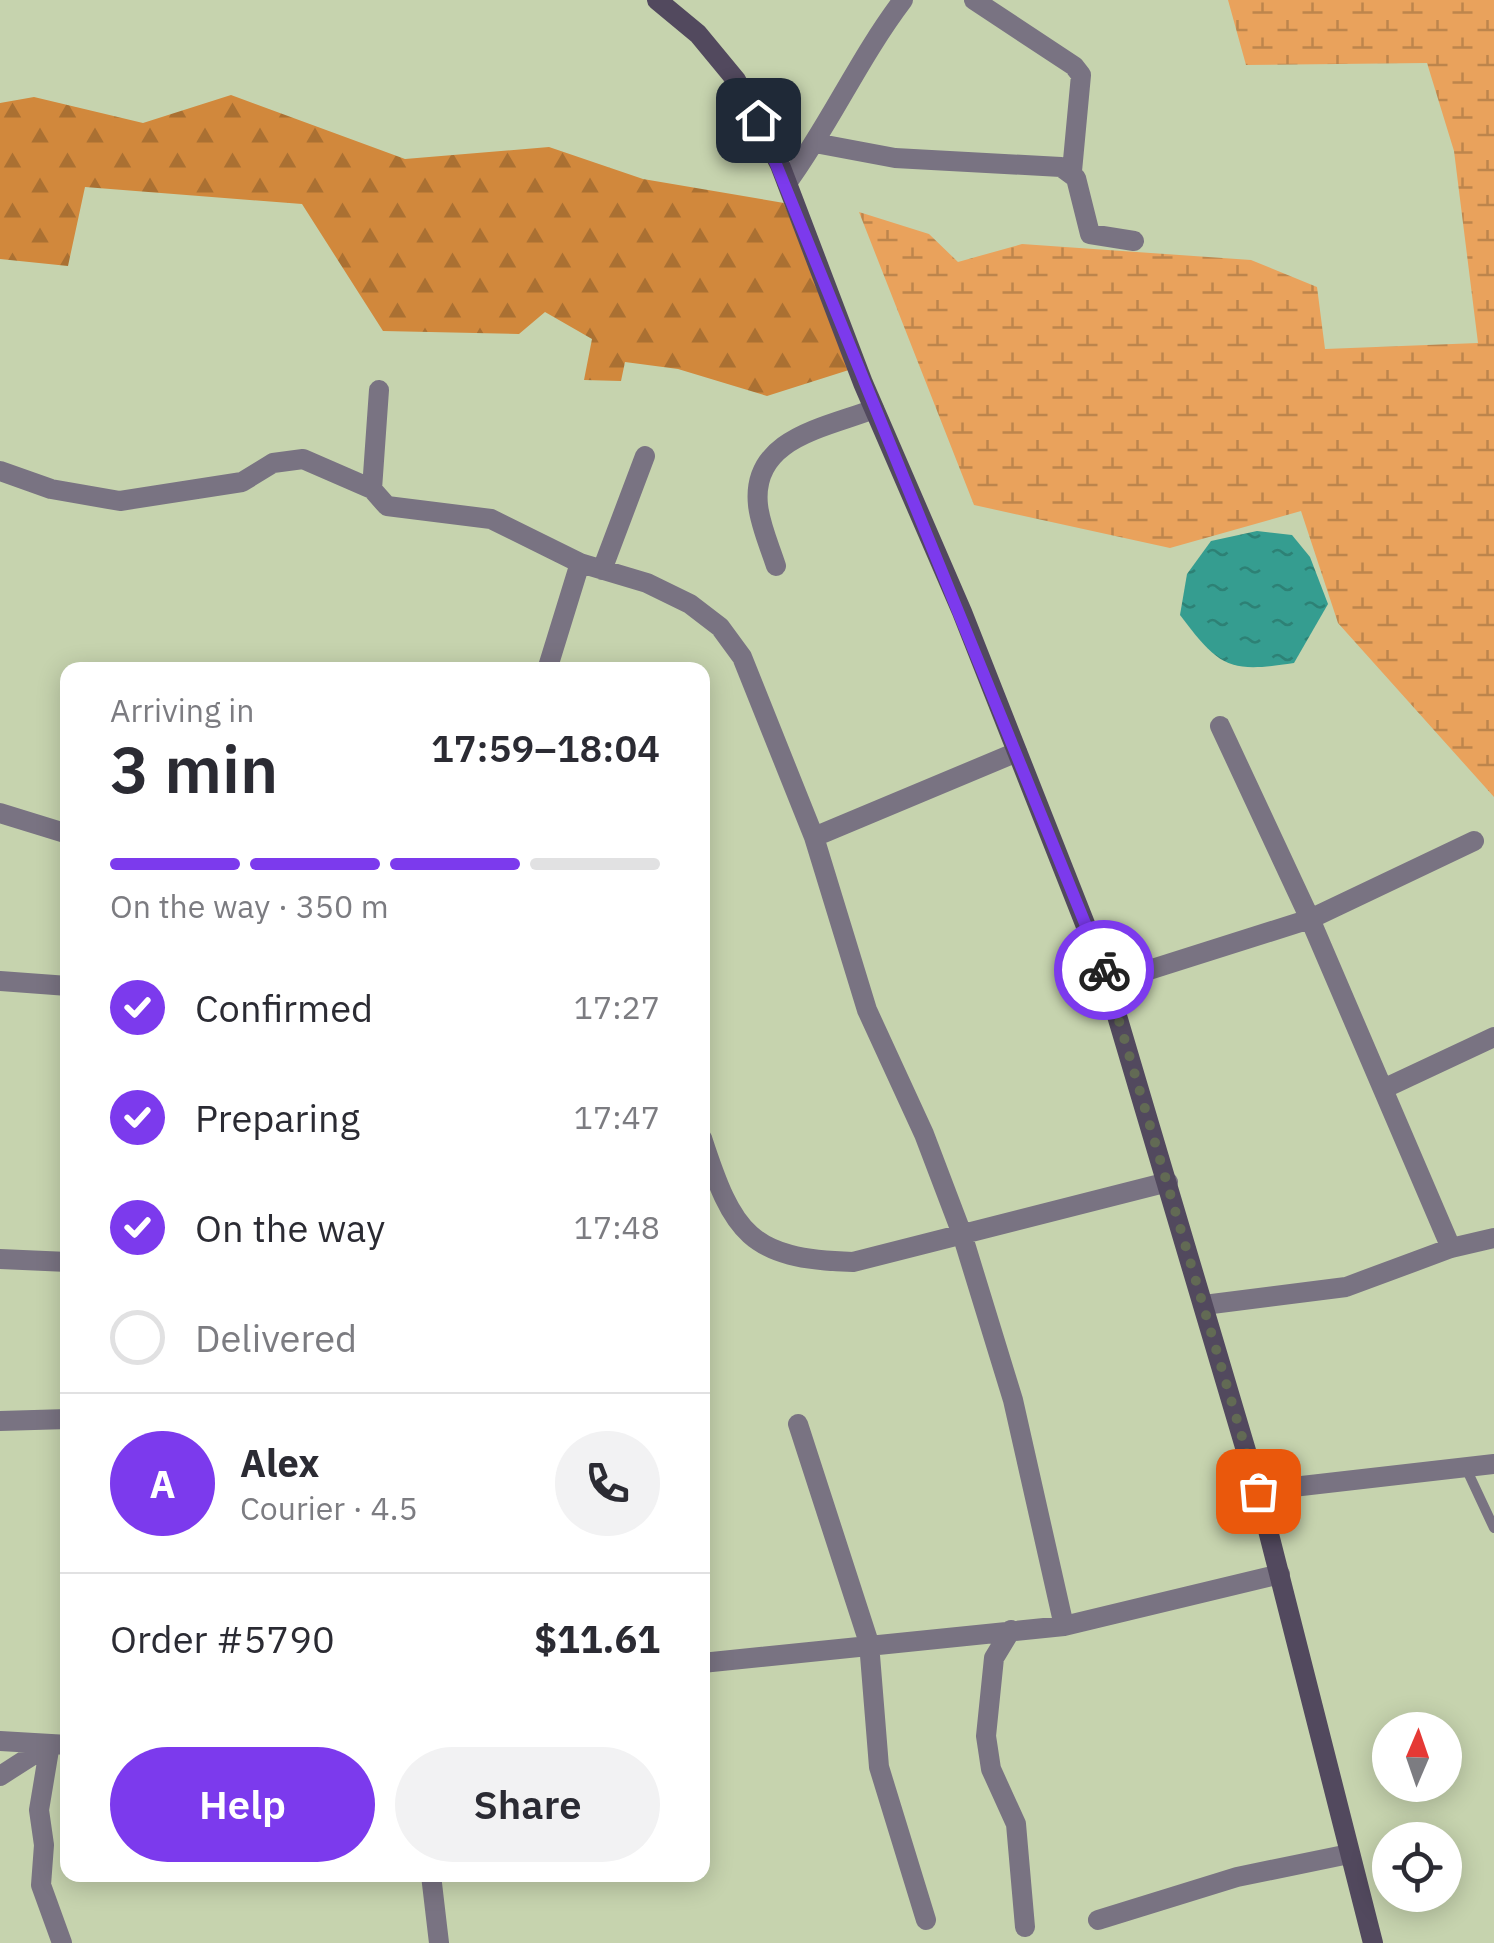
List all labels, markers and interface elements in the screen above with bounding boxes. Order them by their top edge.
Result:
pin [716,78,801,163]
icon: home [731,93,786,148]
text: Arriving in [110,689,255,731]
text: 17:59–18:04 [431,723,660,772]
text: 3 min [110,726,278,811]
text: On the way · 350 m [110,885,389,927]
courier [1054,920,1154,1020]
icon: bike [1077,943,1132,998]
icon: check [110,980,165,1035]
text: Confirmed [195,983,373,1032]
text: 17:27 [574,986,660,1028]
icon: check [110,1090,165,1145]
text: Preparing [195,1093,360,1142]
text: 17:47 [574,1096,660,1138]
icon: check [110,1200,165,1255]
text: On the way [195,1203,385,1252]
text: 17:48 [574,1206,660,1248]
text: Delivered [195,1313,357,1362]
button: phone [555,1431,660,1536]
text: Alex [240,1438,320,1487]
pin [1216,1449,1301,1534]
text: A [149,1459,176,1508]
icon: bag [1231,1464,1286,1519]
text: Courier · 4.5 [240,1487,418,1529]
text: Order #5790 [110,1614,335,1663]
text: $11.61 [534,1614,660,1663]
north arrow [1372,1712,1462,1802]
map controls [1372,1712,1462,1912]
button: Help [110,1747,375,1862]
button: Share [395,1747,660,1862]
button: locate [1372,1822,1462,1912]

